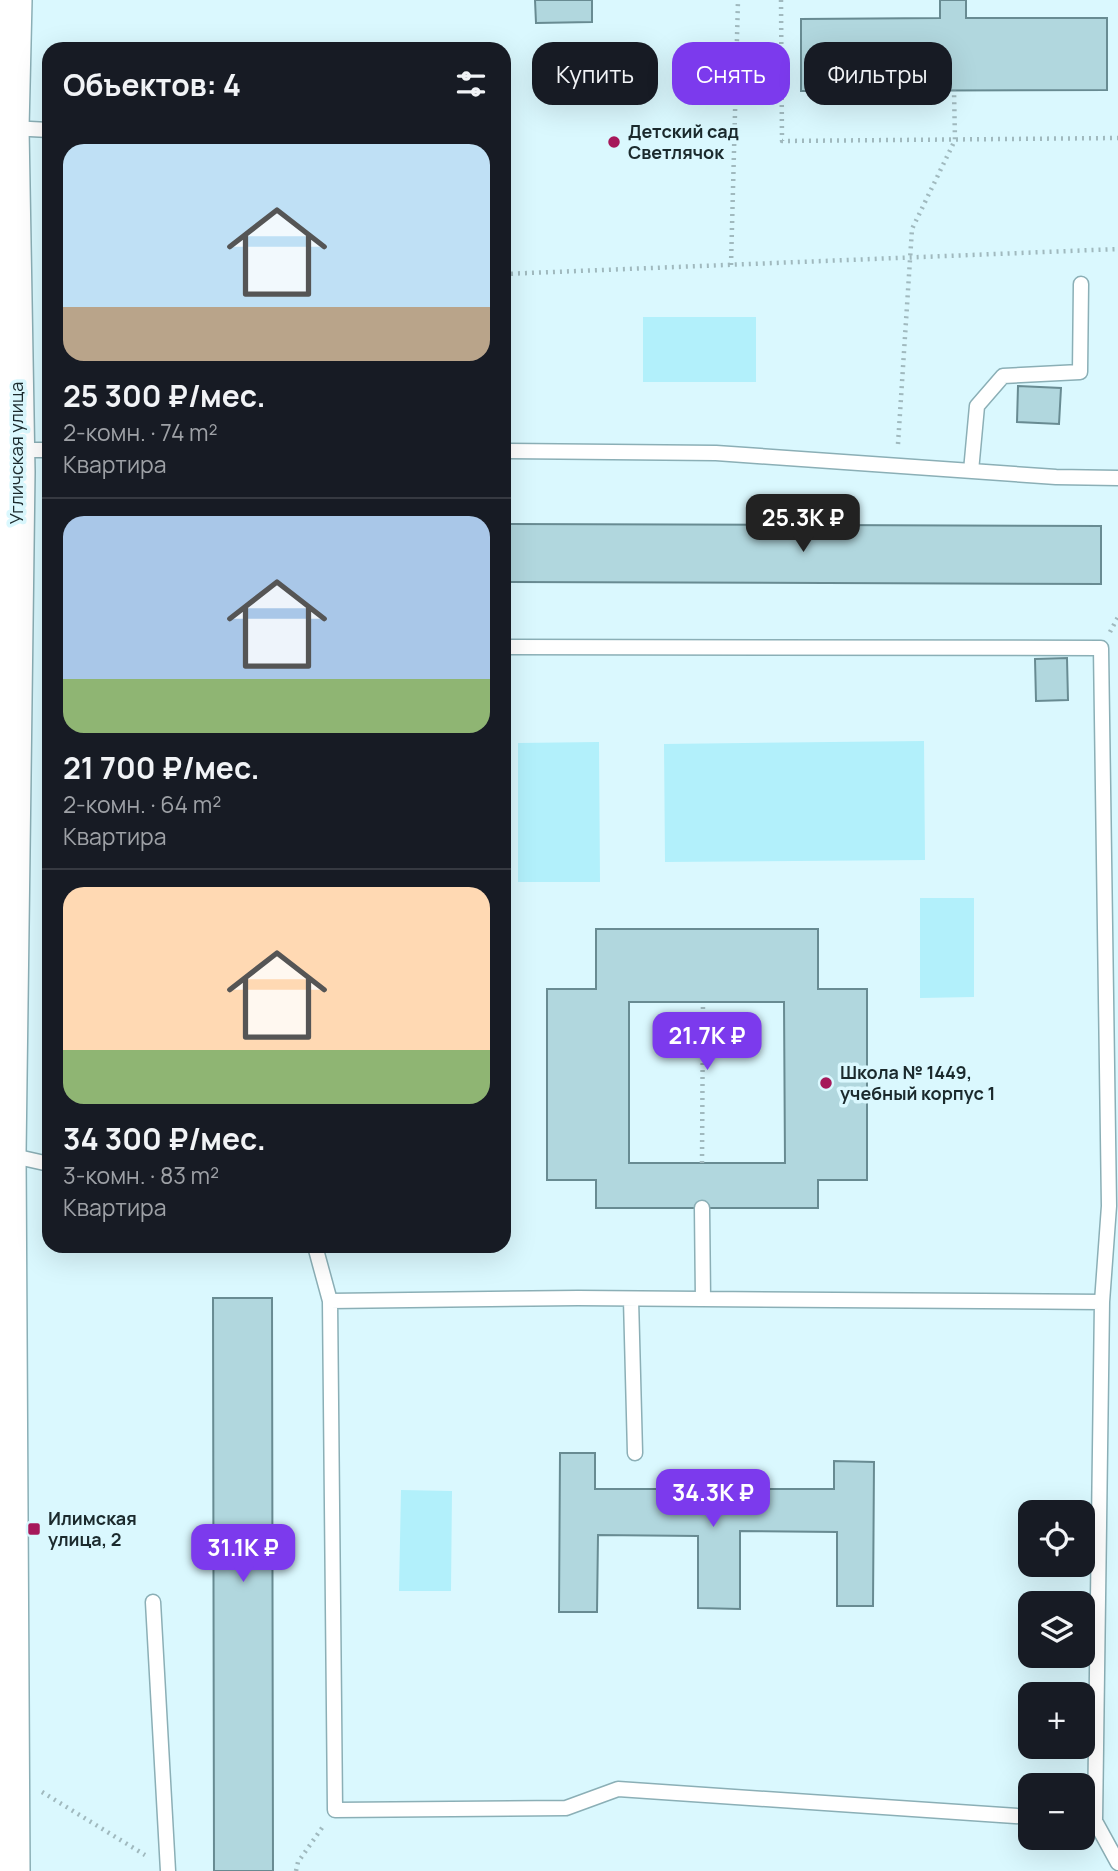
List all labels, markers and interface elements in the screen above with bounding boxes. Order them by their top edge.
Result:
chip: Купить [532,42,658,105]
chip: Снять [672,42,790,105]
chip: Фильтры [804,42,952,105]
text: Объектов: 4 [63,64,241,105]
icon: filters [452,65,490,103]
place label: Детский сад Светлячок [628,119,739,164]
marker: Детский сад Светлячок [606,134,622,150]
icon: home [214,189,340,315]
text: 25 300 ₽/мес. [63,375,266,416]
street label: Угличская улица [4,382,28,524]
text: 2-комн. · 74 m² [63,416,218,448]
text: Квартира [63,448,167,480]
pin: 25.3K ₽ [738,494,868,554]
text: 25.3K ₽ [762,501,844,533]
icon: home [214,561,340,687]
text: 21 700 ₽/мес. [63,747,260,788]
text: 2-комн. · 64 m² [63,788,221,820]
text: Квартира [63,820,167,852]
icon: home [214,932,340,1058]
pin: 21.7K ₽ [642,1012,772,1072]
text: 21.7K ₽ [669,1019,745,1051]
place label: Школа № 1449, учебный корпус 1 [840,1060,995,1105]
marker: Школа № 1449, учебный корпус 1 [818,1075,834,1091]
text: 34 300 ₽/мес. [63,1118,266,1159]
text: 3-комн. · 83 m² [63,1159,219,1191]
text: Квартира [63,1191,167,1223]
pin: 34.3K ₽ [648,1470,778,1529]
text: 34.3K ₽ [672,1476,754,1508]
map controls [1018,1500,1095,1850]
button: locate [1018,1500,1095,1577]
place label: Илимская улица, 2 [48,1506,137,1551]
marker: Илимская улица, 2 [26,1521,42,1537]
pin: 31.1K ₽ [178,1524,308,1584]
text: 31.1K ₽ [207,1531,279,1563]
button: layers [1018,1591,1095,1668]
button: + [1018,1682,1095,1759]
button: − [1018,1773,1095,1850]

